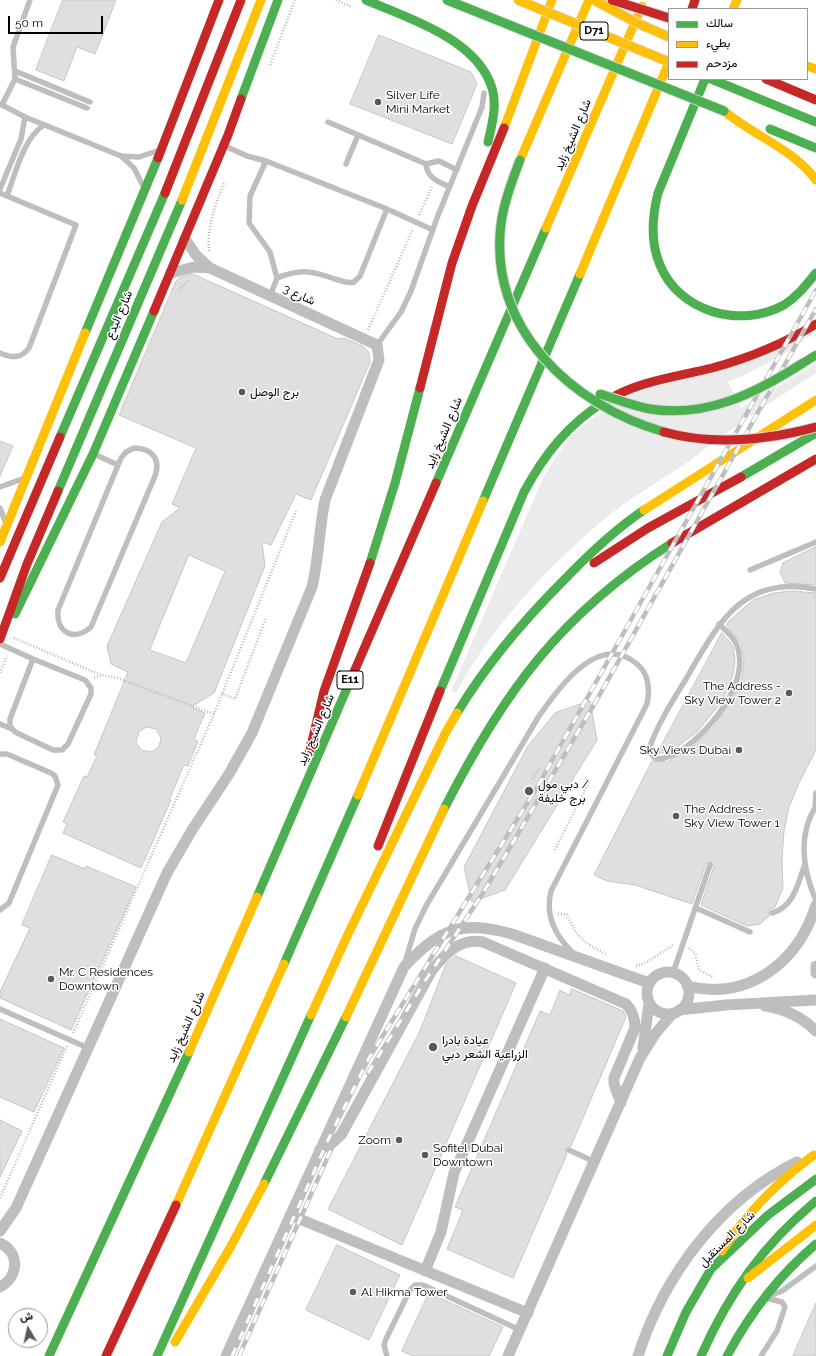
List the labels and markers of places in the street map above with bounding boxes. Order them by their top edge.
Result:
place label: Silver Life Mini Market [386,88,450,116]
marker: Silver Life Mini Market [373,97,383,107]
place label: برج الوصل [250,385,299,399]
marker: برج الوصل [237,387,247,397]
place label: The Address - Sky View Tower 2 [684,679,781,707]
marker: The Address - Sky View Tower 2 [784,688,794,698]
place label: Sky Views Dubai [639,743,731,757]
marker: Sky Views Dubai [734,745,744,755]
place label: دبي مول / برج خليفة [538,777,589,805]
marker: دبي مول / برج خليفة [523,785,535,797]
place label: The Address - Sky View Tower 1 [684,802,780,830]
marker: The Address - Sky View Tower 1 [671,811,681,821]
place label: Mr. C Residences Downtown [59,965,153,993]
marker: Mr. C Residences Downtown [46,974,56,984]
place label: عيادة بادرا الزراعية الشعر دبي [442,1033,528,1061]
marker: عيادة بادرا الزراعية الشعر دبي [427,1041,439,1053]
place label: Zoom [358,1133,391,1147]
marker: Zoom [394,1135,404,1145]
place label: Sofitel Dubai Downtown [433,1141,503,1169]
marker: Sofitel Dubai Downtown [420,1150,430,1160]
place label: Al Hikma Tower [361,1285,448,1299]
marker: Al Hikma Tower [348,1287,358,1297]

